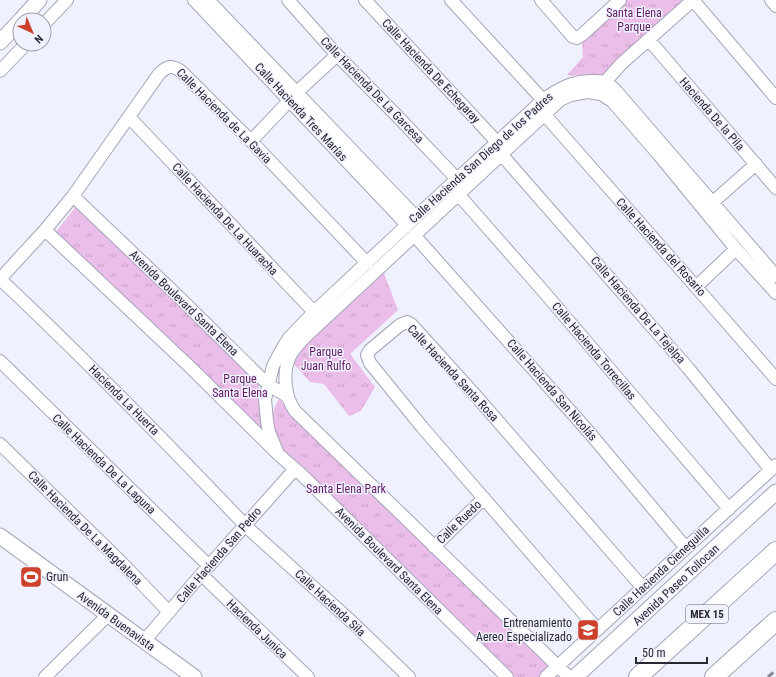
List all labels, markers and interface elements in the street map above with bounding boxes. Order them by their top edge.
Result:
park label: Santa Elena Parque [606,6,662,34]
north arrow [12,12,52,52]
street label: Calle Hacienda De Echegaray [379,16,483,126]
text: N [31,32,46,46]
street label: Calle Hacienda De La Garcesa [318,34,427,146]
street label: Calle Hacienda Tres Marías [252,60,350,164]
street label: Calle Hacienda de La Gavia [174,66,275,167]
street label: Hacienda De la Pila [677,75,748,153]
street label: Calle Hacienda San Diego de los Padres [406,90,556,226]
street label: Calle Hacienda De La Huaracha [169,160,281,278]
street label: Calle Hacienda del Rosario [613,195,709,299]
street label: Avenida Boulevard Santa Elena [127,247,241,359]
street label: Calle Hacienda De La Tejalpa [588,254,688,367]
street label: Calle Hacienda Torrecillas [549,299,639,403]
street label: Calle Hacienda Santa Rosa [404,322,502,424]
street label: Calle Hacienda San Nicolás [504,336,600,444]
park label: Parque Juan Rulfo [301,345,351,373]
street label: Hacienda La Huerta [86,362,162,438]
park label: Parque Santa Elena [212,372,268,400]
street label: Calle Hacienda De La Laguna [50,411,159,517]
street label: Calle Hacienda De La Magdalena [25,468,145,588]
park label: Santa Elena Park [306,482,387,496]
street label: Calle Ruedo [434,497,484,547]
street label: Calle Hacienda San Pedro [174,504,264,606]
street label: Avenida Boulevard Santa Elena [333,505,446,618]
street label: Calle Hacienda Cieneguilla [610,523,712,619]
street label: Avenida Paseo Tollocan [630,541,722,629]
sports icon: Grun [18,564,44,590]
street label: Calle Hacienda Sila [292,567,368,639]
place label: Grun [46,570,69,584]
street label: Avenida Buenavista [74,588,158,654]
street label: Hacienda Junica [224,597,290,662]
road number: MEX 15 [686,605,728,623]
place label: Entrenamiento Aereo Especializado [476,616,572,644]
school or university icon: Entrenamiento Aereo Especializado [575,617,601,643]
scale bar [636,639,707,665]
text: 50 m [642,646,666,660]

